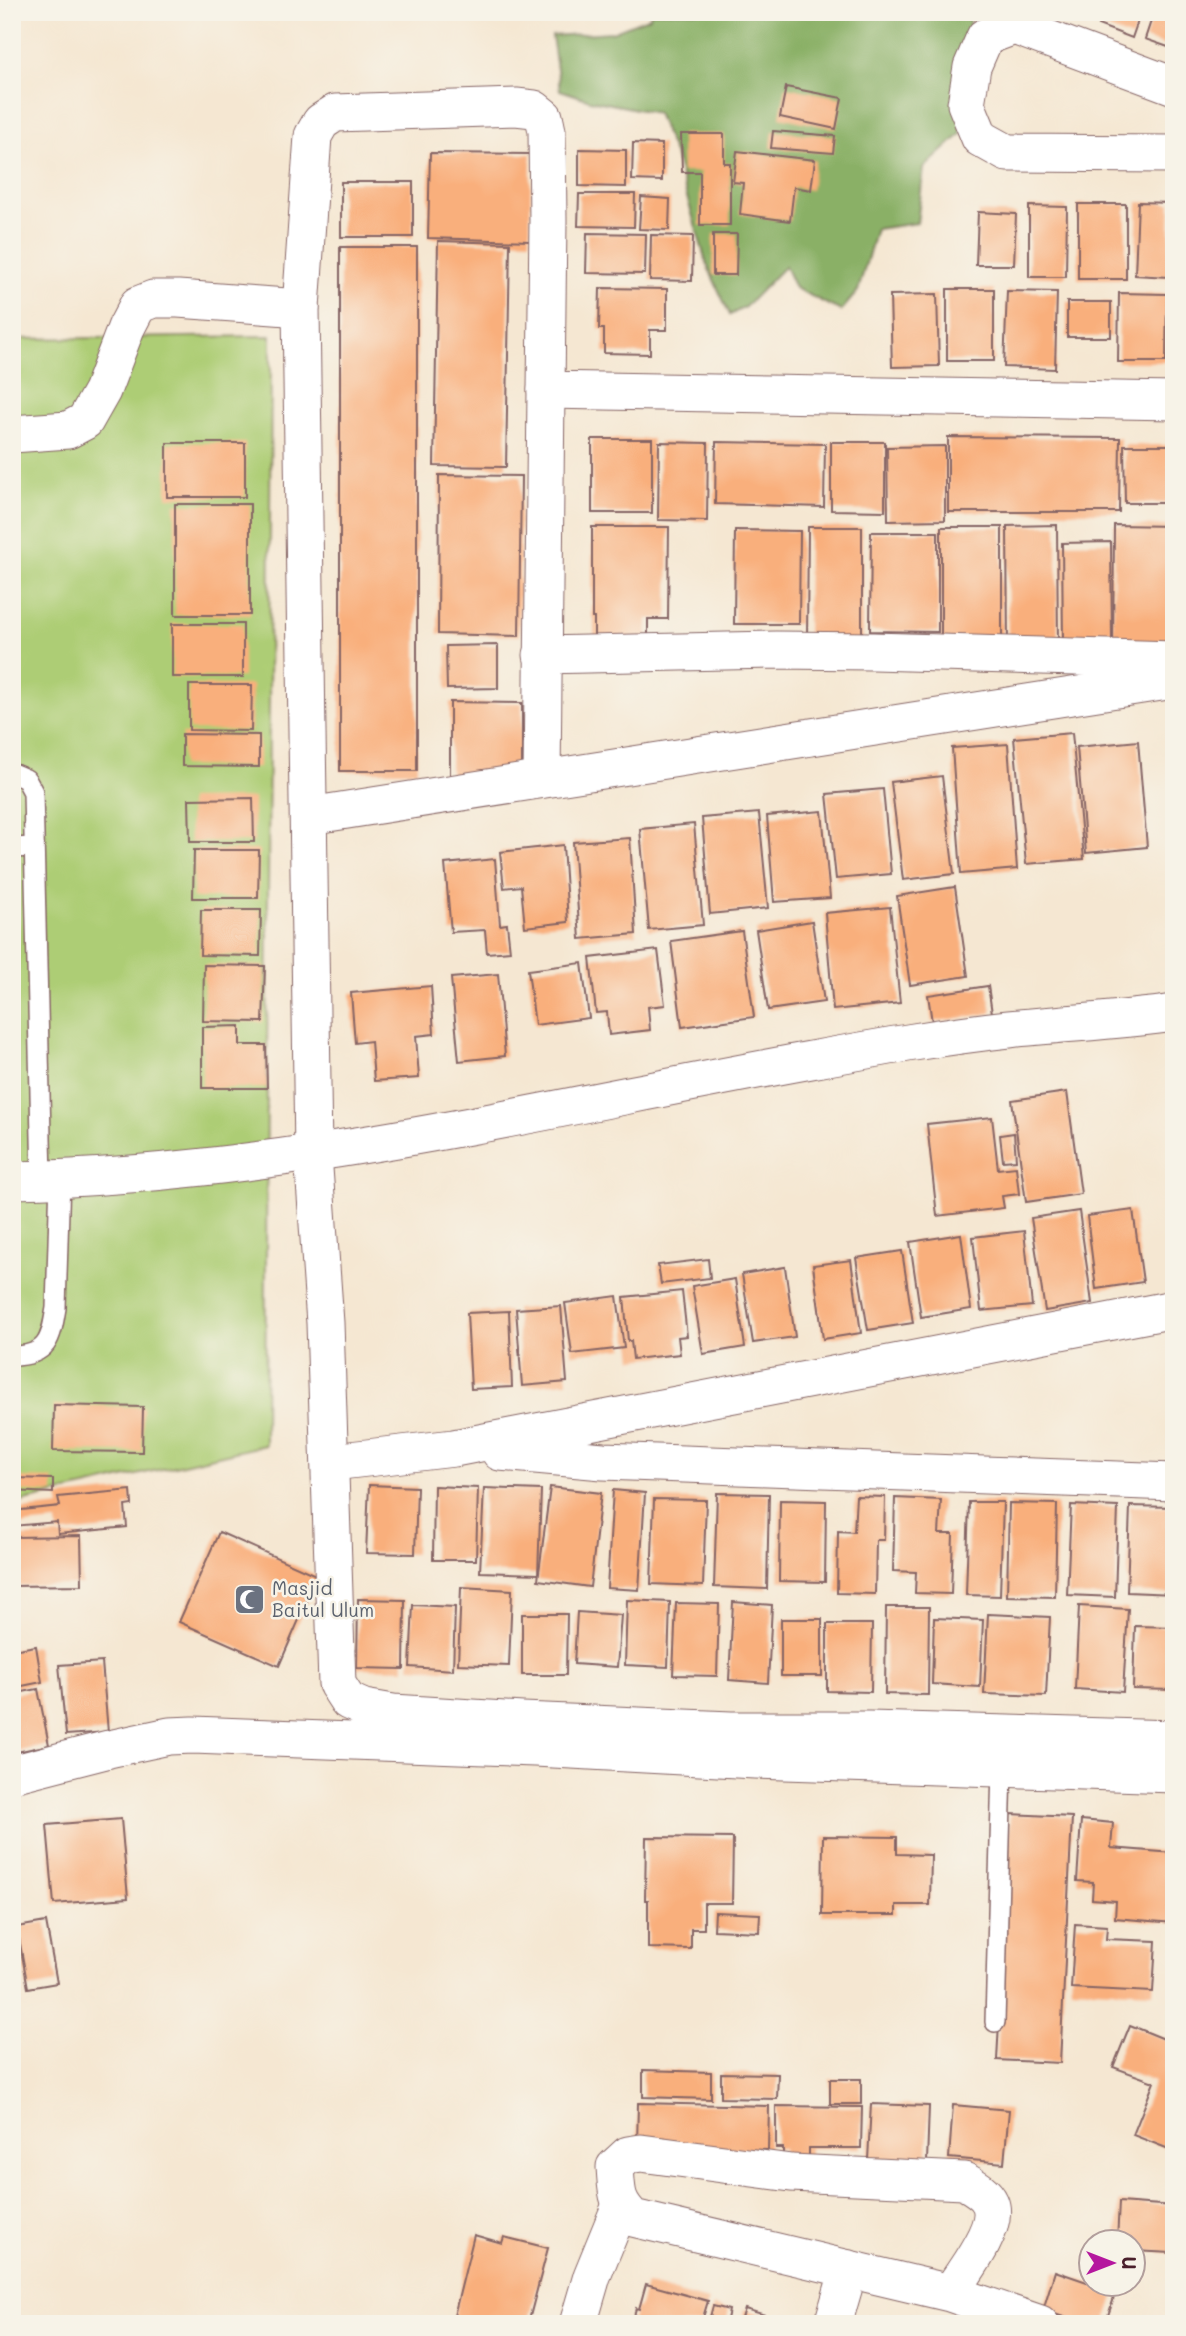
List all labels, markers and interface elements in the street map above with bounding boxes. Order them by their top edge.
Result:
place label: Masjid Baitul Ulum [272,1575,374,1622]
mosque icon: Masjid Baitul Ulum [232,1582,266,1616]
north arrow [1078,2228,1148,2298]
text: U [1117,2256,1142,2270]

